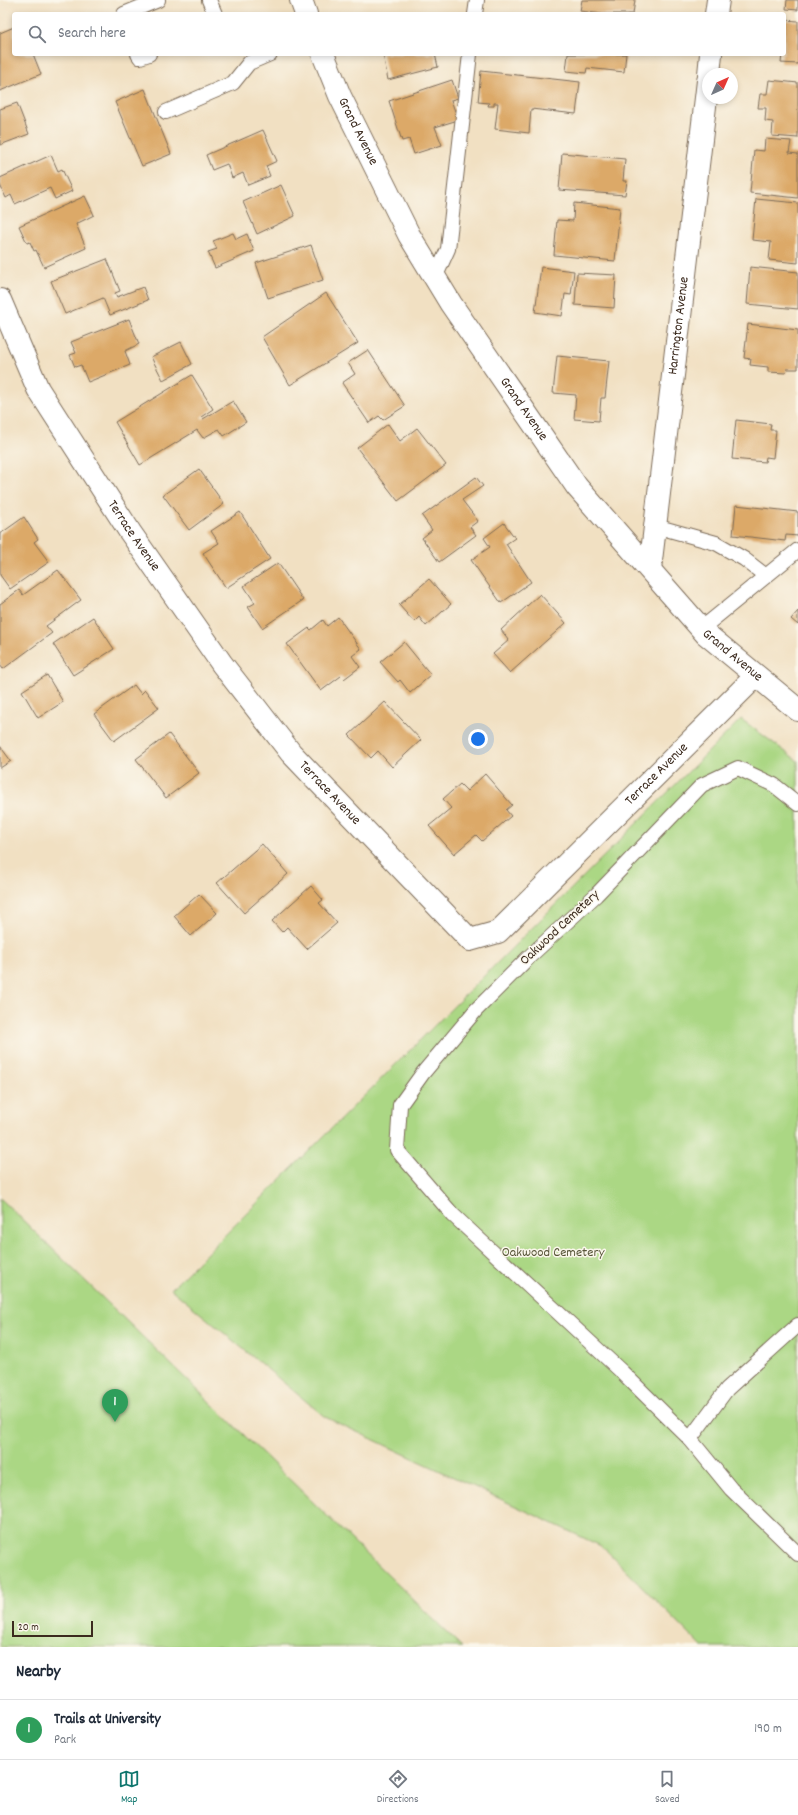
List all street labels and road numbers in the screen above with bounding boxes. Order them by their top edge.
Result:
street label: Grand Avenue [332,94,383,169]
street label: Harrington Avenue [663,275,695,376]
street label: Grand Avenue [494,373,553,445]
street label: Terrace Avenue [102,496,165,576]
street label: Grand Avenue [697,625,767,687]
street label: Terrace Avenue [621,738,693,810]
street label: Terrace Avenue [294,757,365,830]
street label: Oakwood Cemetery [516,885,605,970]

